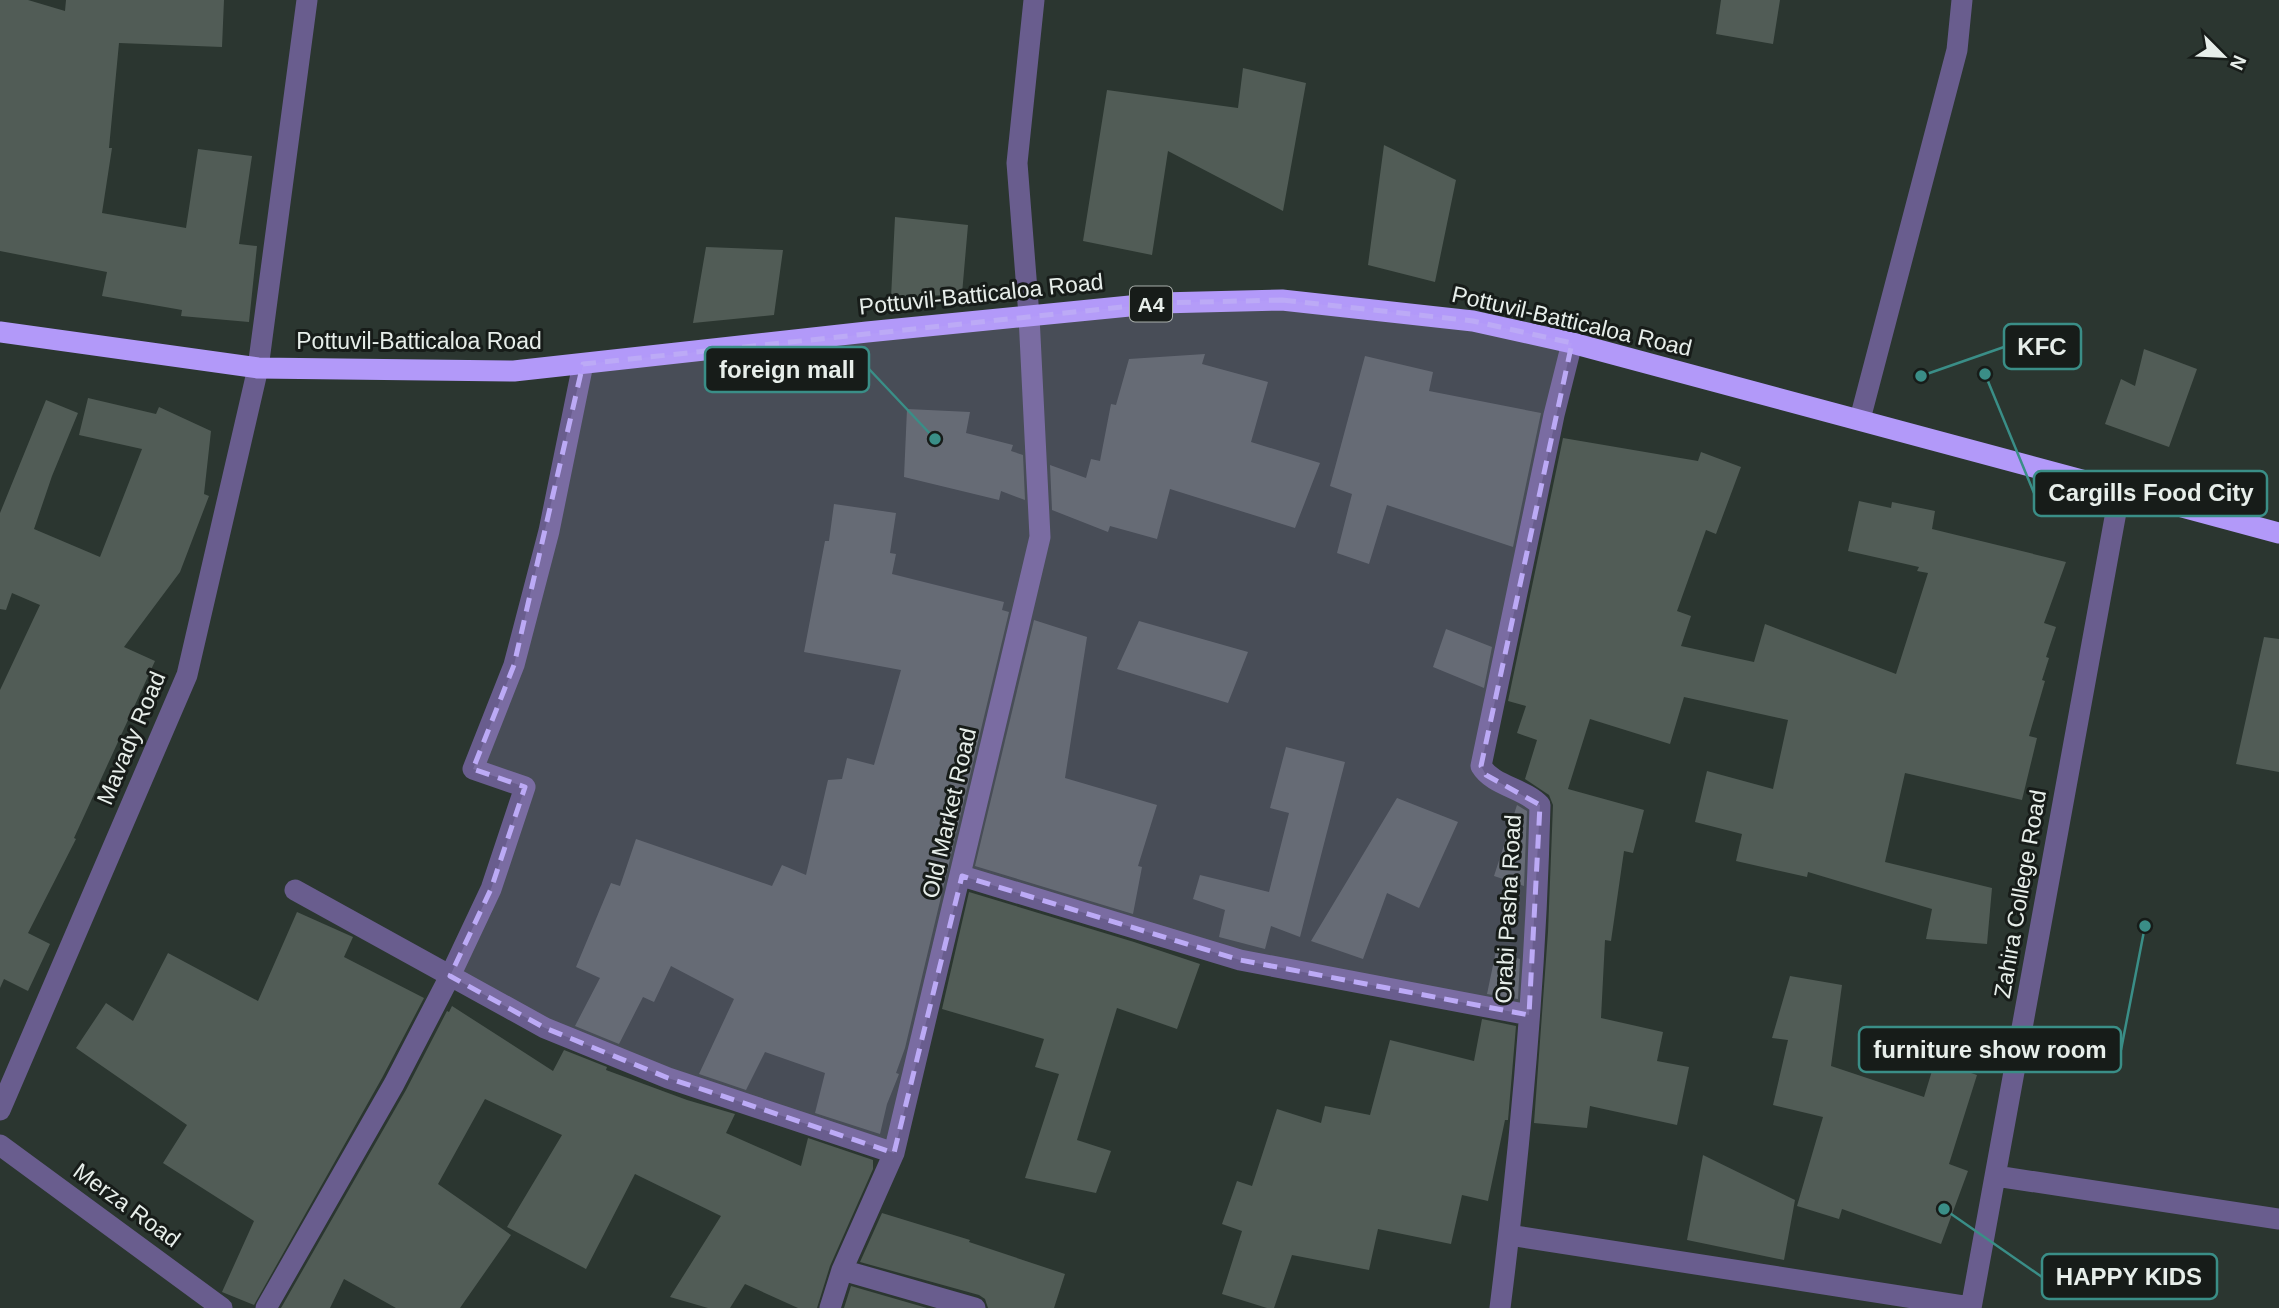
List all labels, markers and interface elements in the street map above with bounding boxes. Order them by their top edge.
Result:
north arrow [2188,21,2258,91]
text: N [2226,52,2250,73]
street label: Pottuvil-Batticaloa Road [858,268,1104,320]
street label: Pottuvil-Batticaloa Road [1449,281,1695,361]
road number: A4 [1130,286,1172,322]
callout: KFC [2004,324,2081,369]
street label: Pottuvil-Batticaloa Road [296,328,542,354]
text: KFC [2017,333,2067,360]
callout: foreign mall [705,347,869,392]
text: foreign mall [719,356,855,383]
callout: Cargills Food City [2034,471,2267,516]
text: Cargills Food City [2048,479,2254,506]
street label: Mavady Road [91,668,171,808]
street label: Old Market Road [917,725,981,901]
street label: Zahira College Road [1989,788,2051,1000]
street label: Orabi Pasha Road [1490,814,1526,1004]
callout: furniture show room [1859,1027,2121,1072]
text: furniture show room [1873,1036,2107,1063]
street label: Merza Road [69,1158,185,1252]
callout: HAPPY KIDS [2042,1254,2217,1299]
text: HAPPY KIDS [2056,1263,2202,1290]

